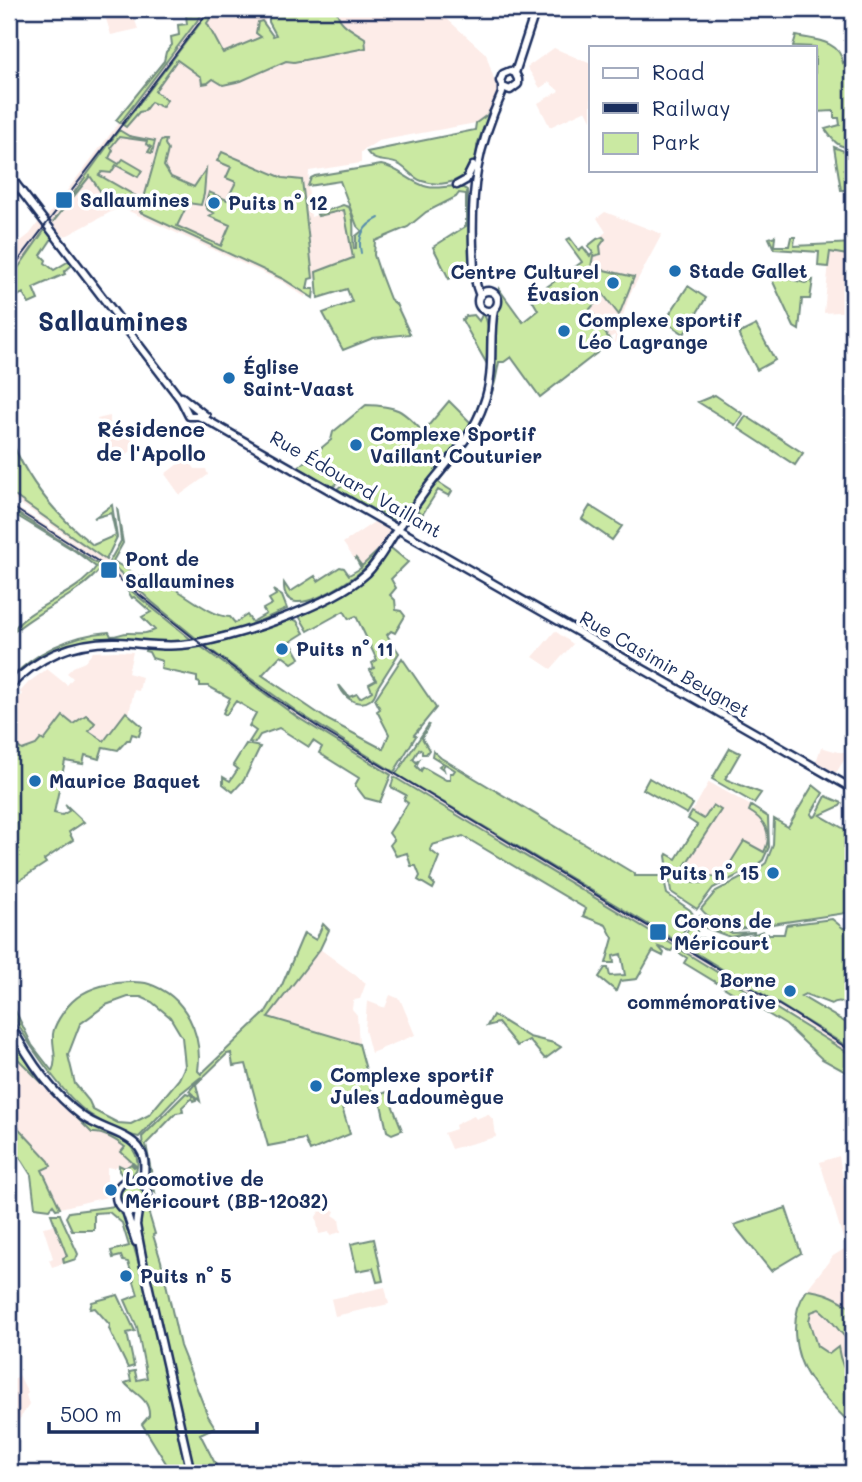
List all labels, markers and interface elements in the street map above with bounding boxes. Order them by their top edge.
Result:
legend [589,46,816,172]
text: Road [652,58,704,85]
text: Railway [652,94,731,121]
text: Park [652,128,700,155]
place label: Sallaumines [80,187,190,212]
marker: Sallaumines [54,190,74,210]
place label: Puits n° 12 [228,190,328,215]
marker: Puits n° 12 [206,195,222,211]
place label: Stade Gallet [689,258,808,283]
place label: Centre Culturel Évasion [450,259,599,306]
marker: Stade Gallet [667,263,683,279]
marker: Centre Culturel Évasion [605,275,621,291]
district label: Sallaumines [38,304,188,338]
place label: Complexe sportif Léo Lagrange [578,307,742,354]
marker: Complexe sportif Léo Lagrange [556,323,572,339]
place label: Église Saint-Vaast [243,354,354,401]
marker: Église Saint-Vaast [221,370,237,386]
district label: Résidence de l'Apollo [96,415,206,466]
place label: Complexe Sportif Vaillant Couturier [370,421,542,468]
street label: Rue Édouard Vaillant [266,424,447,543]
marker: Complexe Sportif Vaillant Couturier [348,437,364,453]
place label: Pont de Sallaumines [125,546,235,593]
marker: Pont de Sallaumines [99,560,119,580]
street label: Rue Casimir Beugnet [575,604,755,723]
place label: Puits n° 11 [296,636,393,661]
marker: Puits n° 11 [274,641,290,657]
place label: Maurice Baquet [49,768,200,793]
marker: Maurice Baquet [27,773,43,789]
place label: Puits n° 15 [659,860,759,885]
marker: Puits n° 15 [765,865,781,881]
place label: Corons de Méricourt [674,908,772,955]
marker: Corons de Méricourt [648,922,668,942]
place label: Borne commémorative [627,967,776,1014]
marker: Borne commémorative [782,983,798,999]
place label: Complexe sportif Jules Ladoumègue [330,1062,504,1109]
marker: Complexe sportif Jules Ladoumègue [308,1078,324,1094]
place label: Locomotive de Méricourt (BB-12032) [125,1166,328,1213]
marker: Locomotive de Méricourt (BB-12032) [103,1182,119,1198]
place label: Puits n° 5 [140,1263,232,1288]
marker: Puits n° 5 [118,1268,134,1284]
scale bar [49,1391,257,1435]
text: 500 m [60,1400,122,1427]

